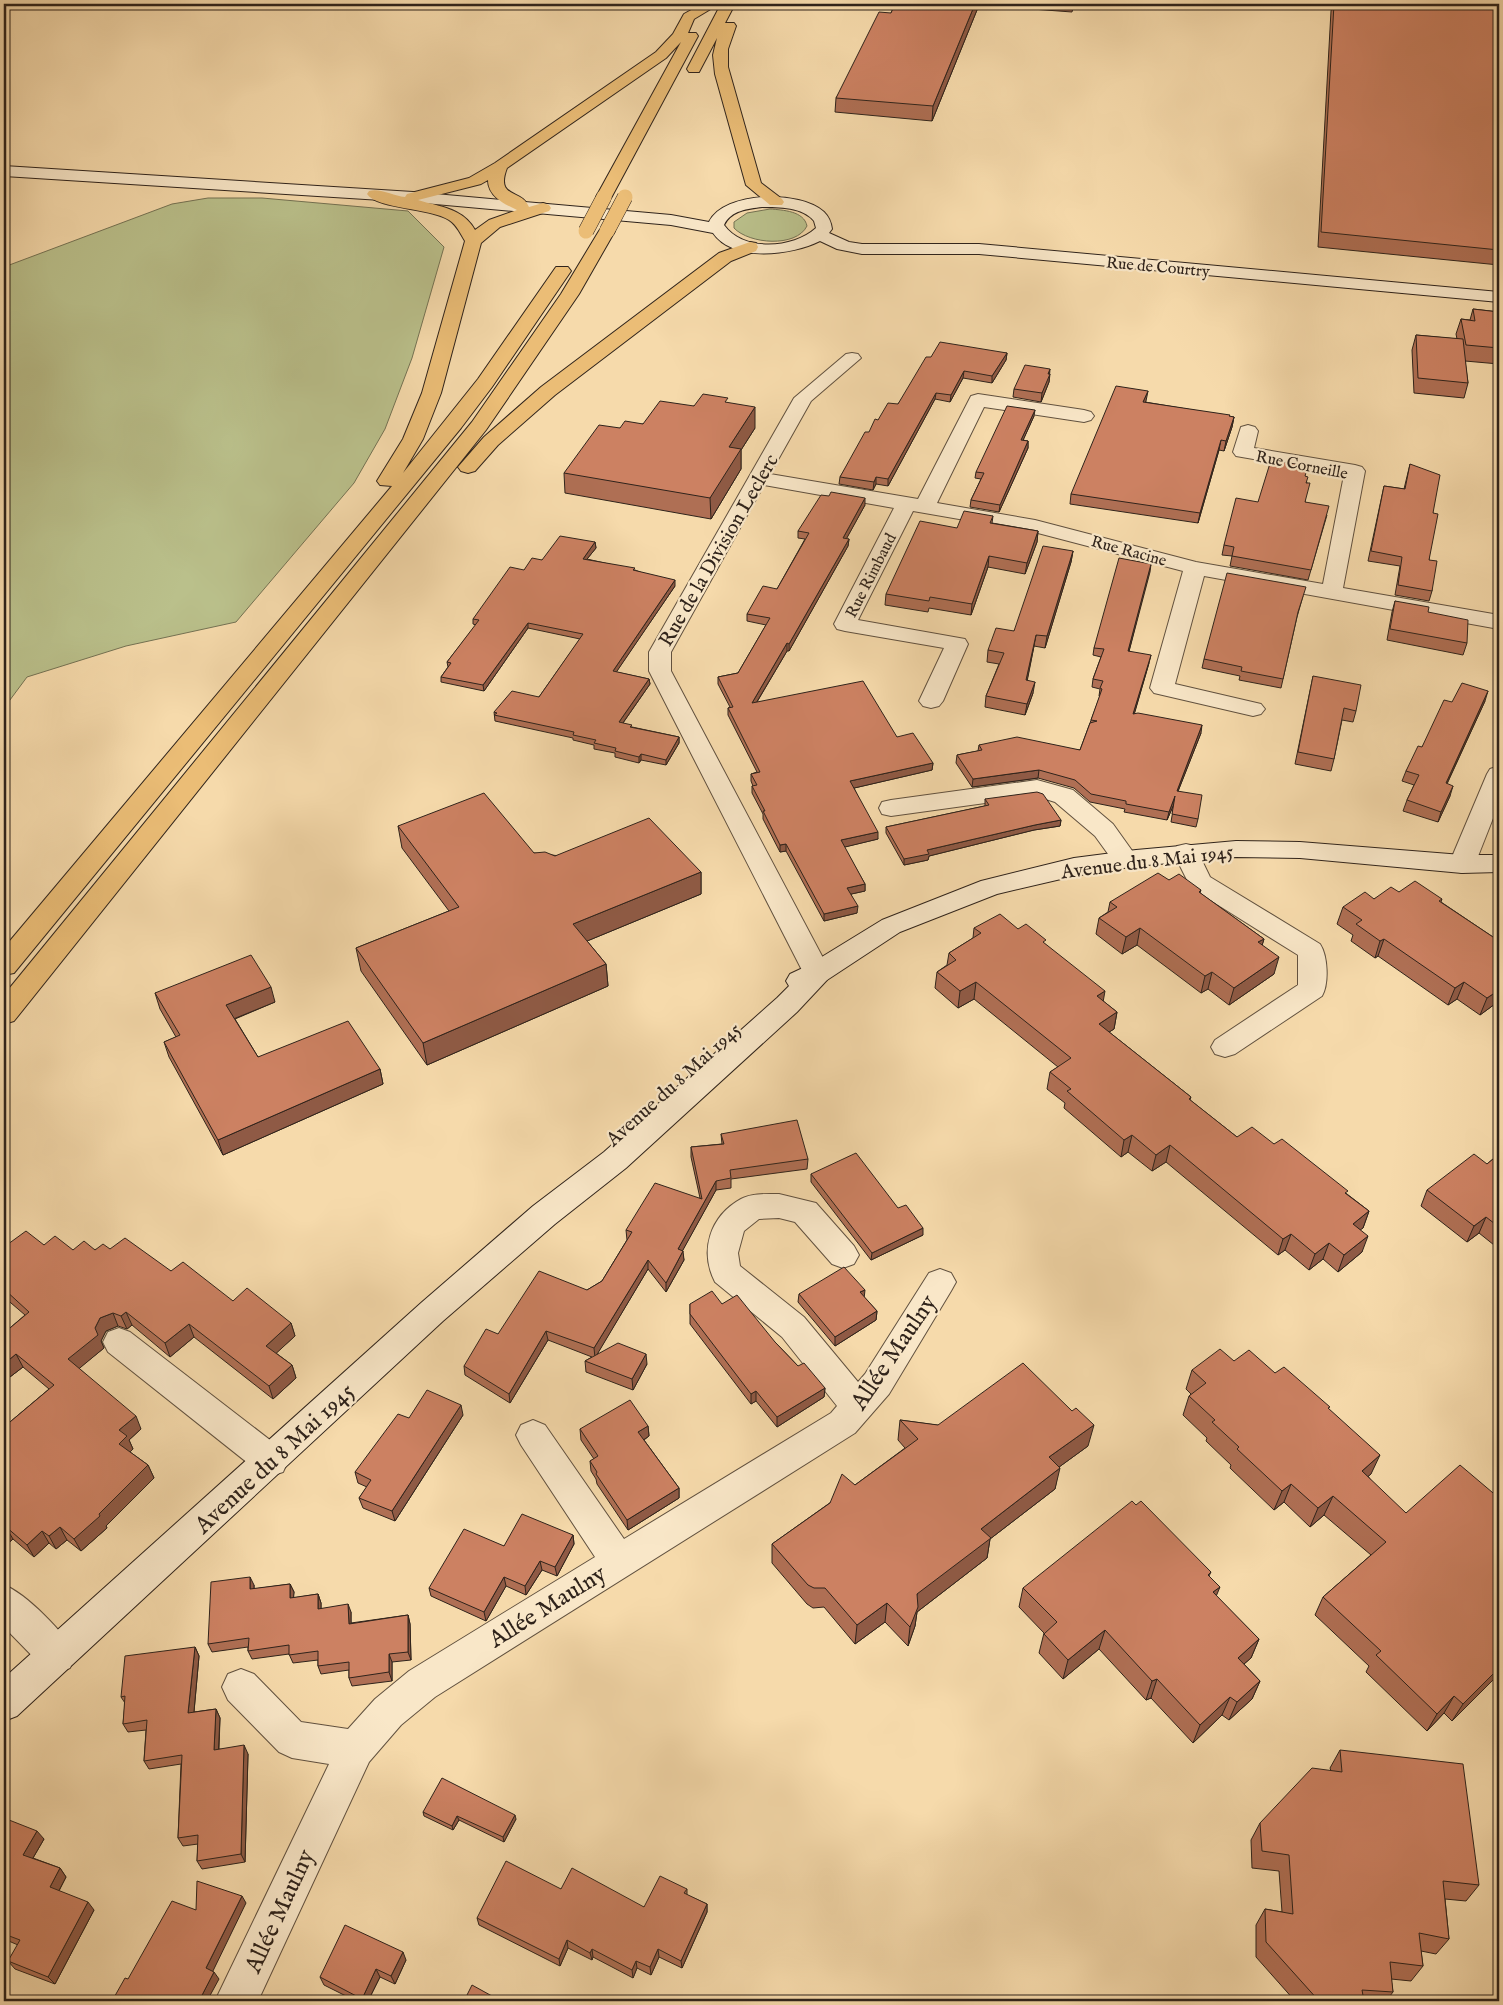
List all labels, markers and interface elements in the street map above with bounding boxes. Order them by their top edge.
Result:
street label: Rue de Courtry [1105,253,1211,282]
street label: Rue Corneille [1254,447,1349,485]
street label: Rue de la Division Leclerc [654,450,785,651]
street label: Rue Rimbaud [842,530,902,622]
street label: Rue Racine [1089,532,1168,572]
street label: Avenue du 8 Mai 1945 [1059,840,1235,886]
street label: Avenue du 8 Mai 1945 [601,1018,747,1153]
street label: Allée Maulny [844,1289,944,1417]
street label: Avenue du 8 Mai 1945 [188,1377,362,1542]
street label: Allée Maulny [482,1559,613,1656]
street label: Allée Maulny [238,1845,323,1979]

